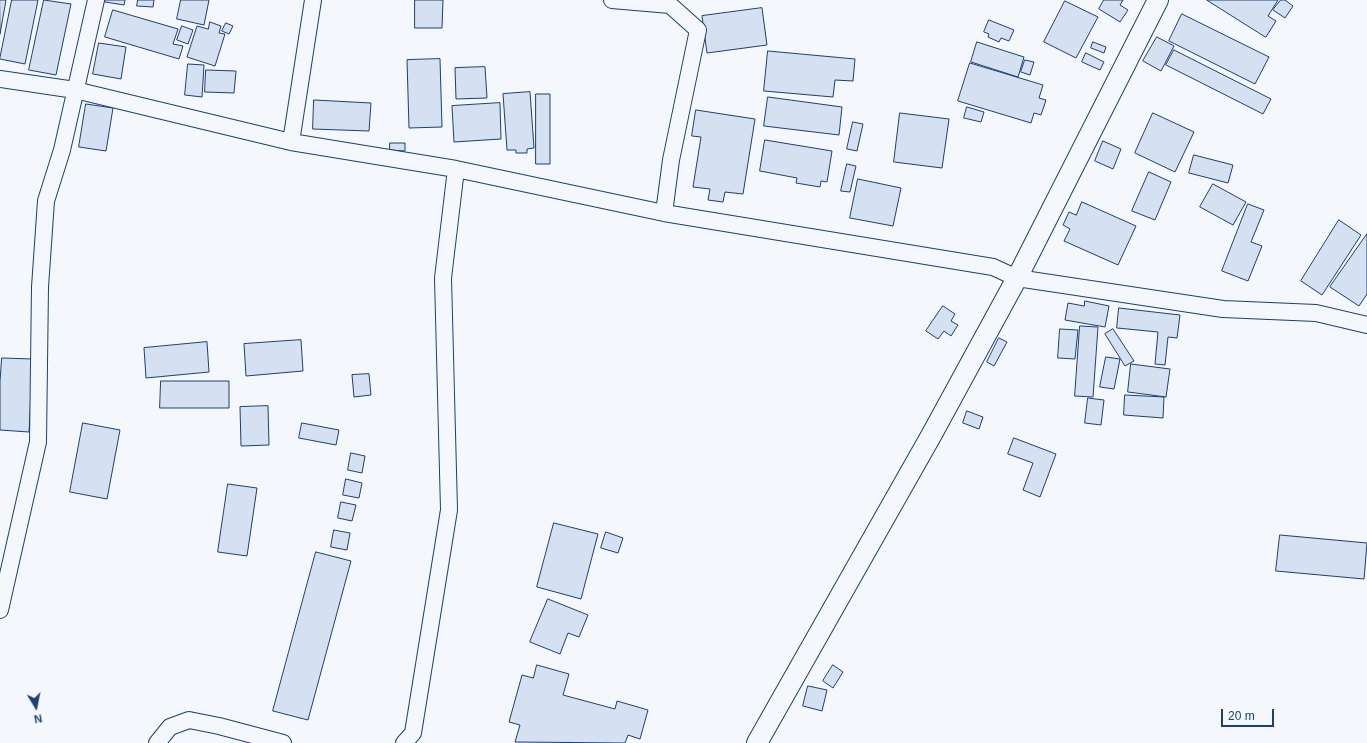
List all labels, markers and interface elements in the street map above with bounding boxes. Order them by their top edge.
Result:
north arrow [16,687,56,727]
scale bar [1223,701,1276,727]
text: 20 m [1228,709,1255,723]
text: N [33,712,43,725]

